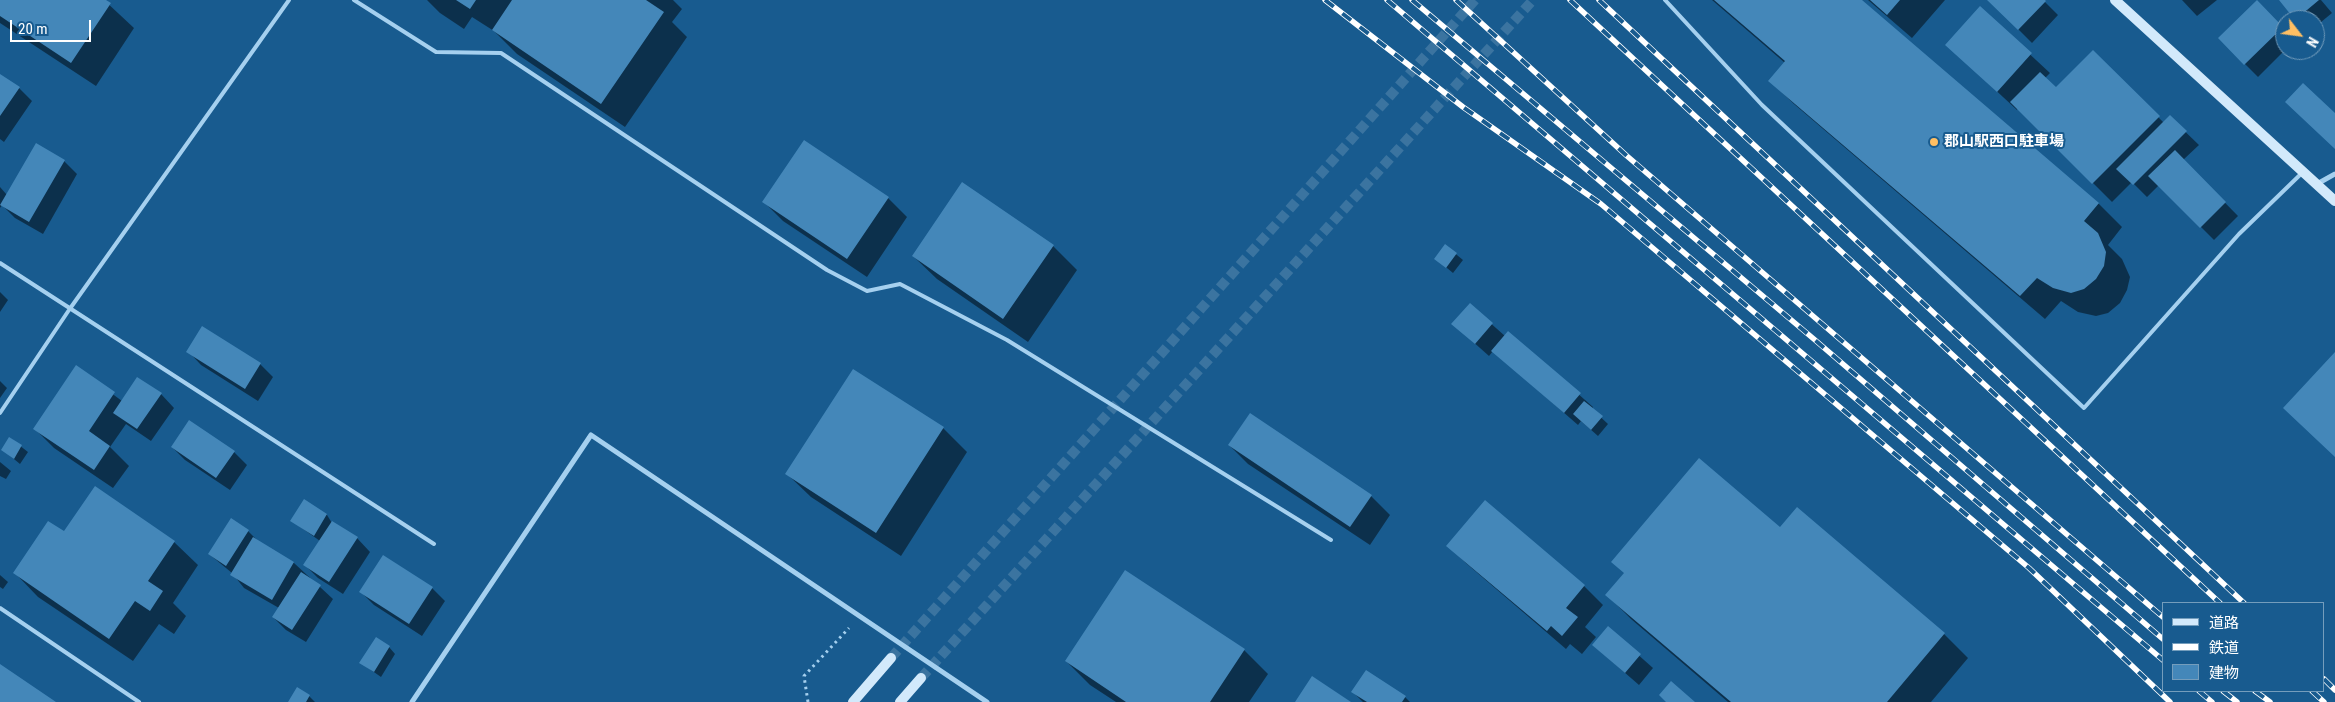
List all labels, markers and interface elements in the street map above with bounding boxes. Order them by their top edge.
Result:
scale bar [12,10,94,42]
north arrow [2275,10,2325,60]
text: 20 m [18,20,48,38]
text: N [2303,34,2321,50]
place label: 郡山駅西口駐車場 [1944,133,2064,151]
marker: 郡山駅西口駐車場 [1928,136,1940,148]
legend [2162,602,2325,692]
text: 道路 [2209,614,2239,632]
text: 鉄道 [2209,639,2239,657]
text: 建物 [2209,664,2239,682]

